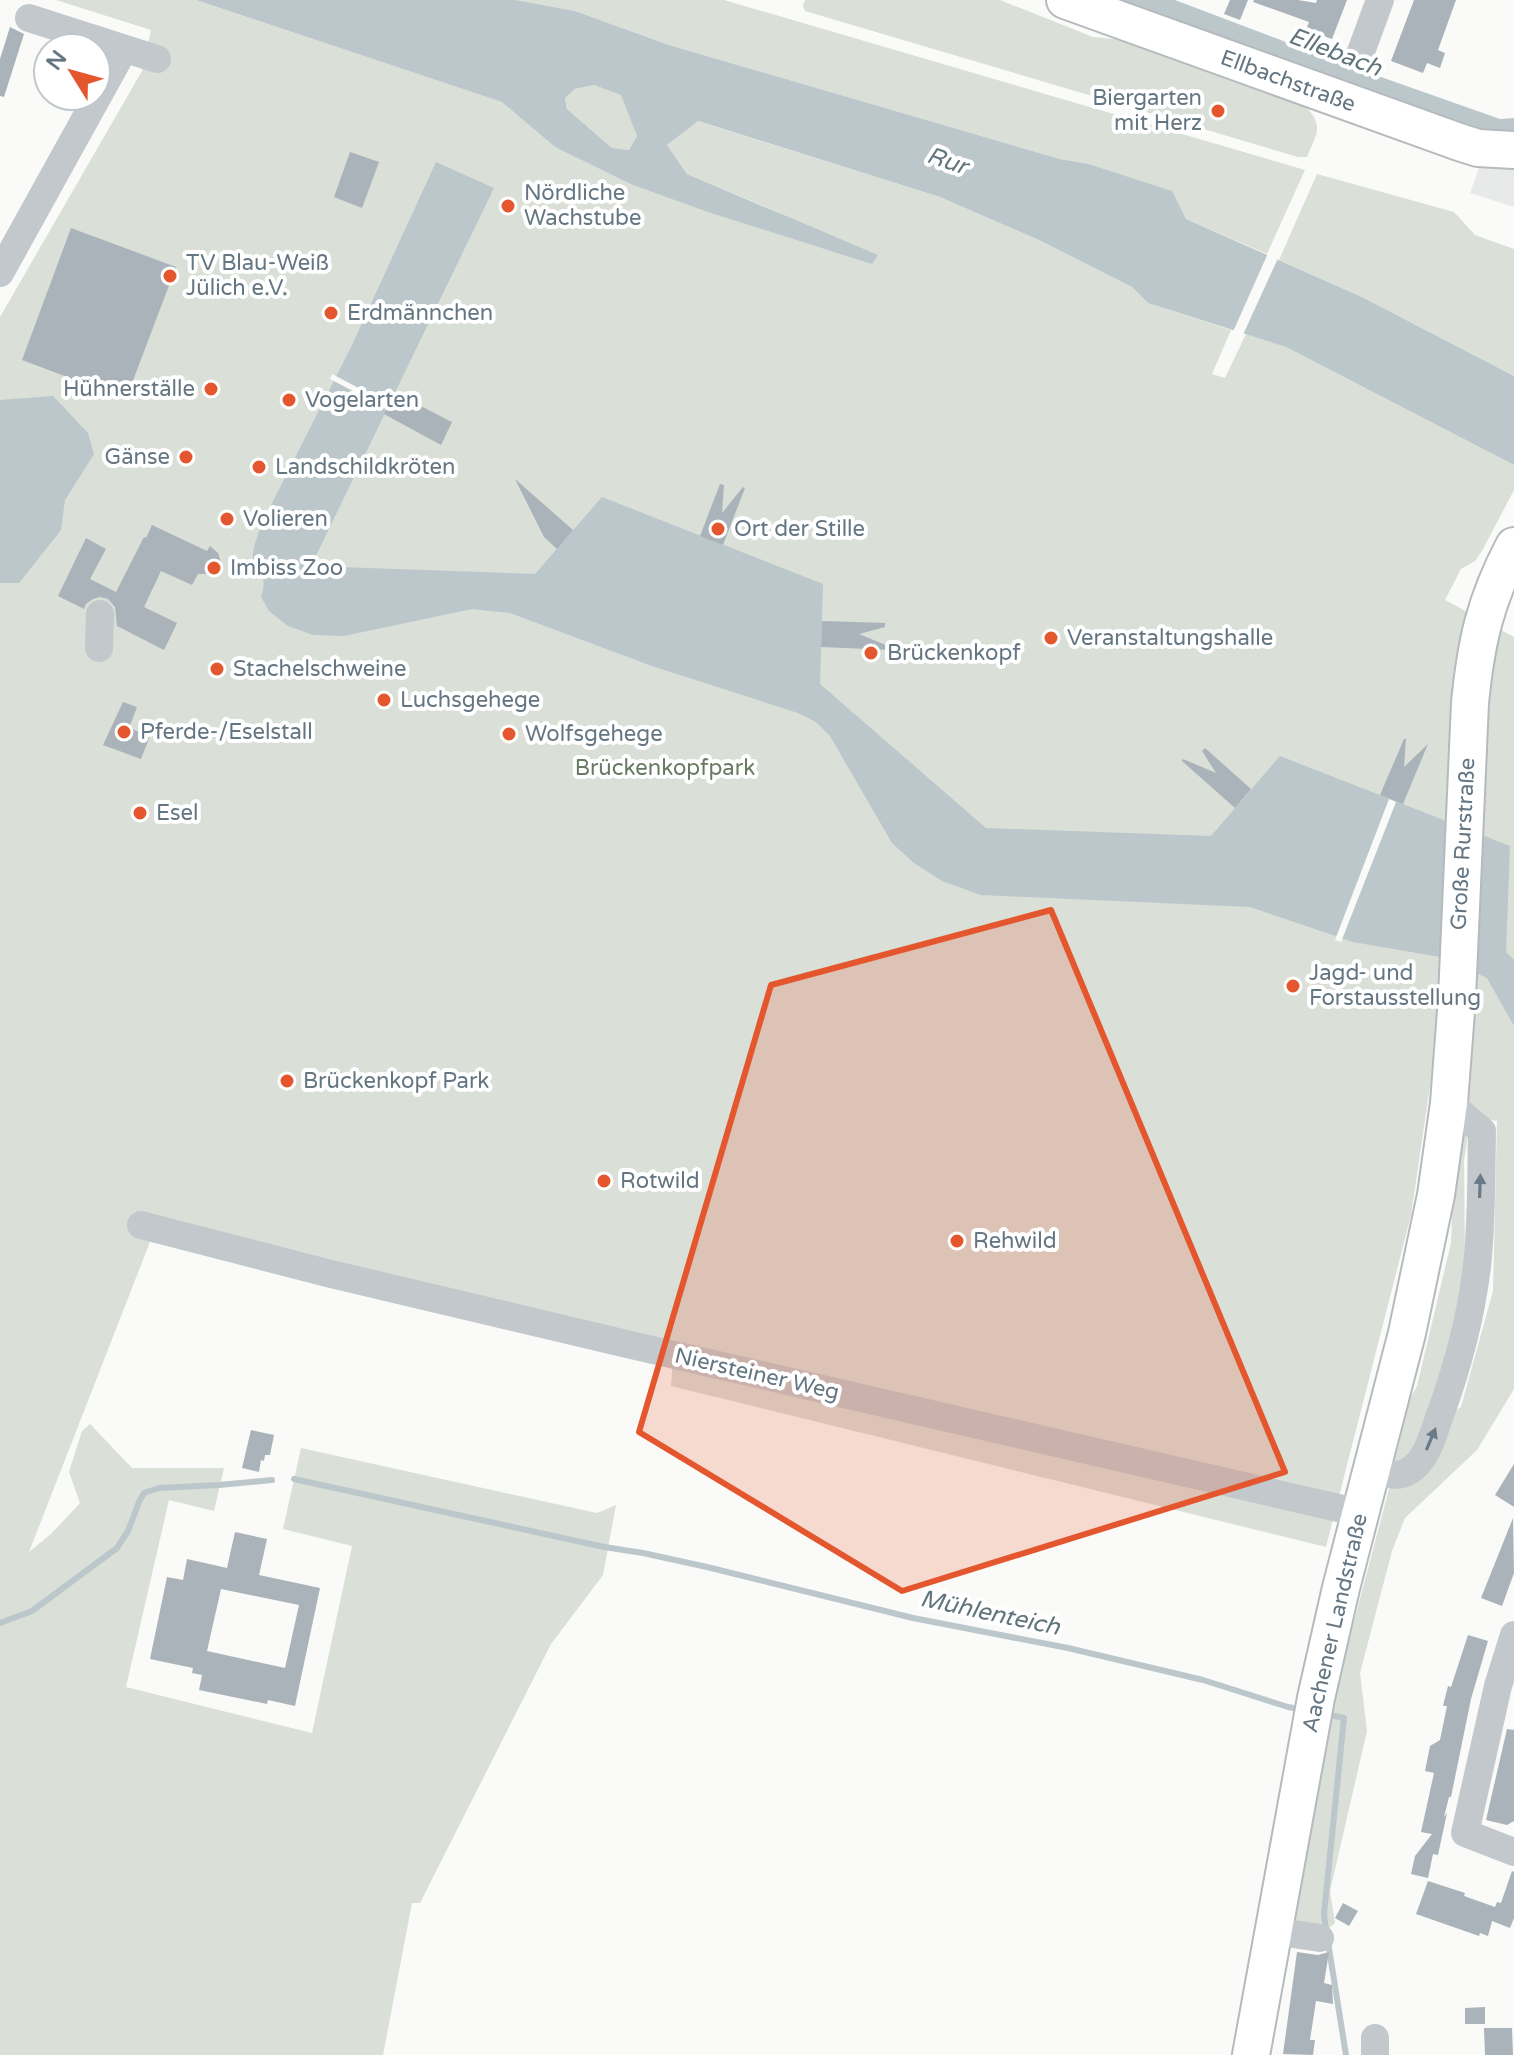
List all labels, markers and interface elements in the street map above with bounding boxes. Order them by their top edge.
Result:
water label: Ellebach [1285,21,1387,83]
north arrow [32,32,112,112]
street label: Ellbachstraße [1217,45,1359,117]
text: N [41,46,73,75]
place label: Biergarten mit Herz [1092,85,1202,136]
marker: Biergarten mit Herz [1209,102,1227,120]
water label: Rur [923,141,974,182]
place label: Nördliche Wachstube [524,180,641,231]
marker: Nördliche Wachstube [499,197,517,215]
place label: TV Blau-Weiß Jülich e.V. [186,250,329,301]
marker: TV Blau-Weiß Jülich e.V. [161,267,179,285]
place label: Erdmännchen [347,300,493,326]
marker: Erdmännchen [322,304,340,322]
place label: Hühnerställe [63,376,195,402]
marker: Hühnerställe [202,380,220,398]
place label: Vogelarten [305,387,419,413]
marker: Vogelarten [280,391,298,409]
place label: Gänse [105,444,170,470]
marker: Gänse [177,448,195,466]
place label: Landschildkröten [275,454,455,480]
marker: Landschildkröten [250,458,268,476]
place label: Volieren [243,506,328,532]
marker: Volieren [218,510,236,528]
place label: Ort der Stille [734,516,865,542]
marker: Ort der Stille [709,520,727,538]
place label: Imbiss Zoo [230,555,343,581]
marker: Imbiss Zoo [205,559,223,577]
place label: Veranstaltungshalle [1067,625,1273,651]
marker: Veranstaltungshalle [1042,629,1060,647]
place label: Brückenkopf [887,640,1021,666]
marker: Brückenkopf [862,644,880,662]
place label: Stachelschweine [233,656,406,682]
marker: Stachelschweine [208,660,226,678]
place label: Luchsgehege [400,687,540,713]
marker: Luchsgehege [375,691,393,709]
place label: Pferde-/Eselstall [140,719,313,745]
place label: Wolfsgehege [525,721,663,747]
marker: Pferde-/Eselstall [115,723,133,741]
marker: Wolfsgehege [500,725,518,743]
park label: Brückenkopfpark [575,755,755,781]
street label: Große Rurstraße [1445,757,1481,931]
place label: Esel [156,800,198,826]
marker: Esel [131,804,149,822]
place label: Jagd- und Forstausstellung [1309,960,1481,1011]
marker: Jagd- und Forstausstellung [1284,977,1302,995]
place label: Brückenkopf Park [303,1068,489,1094]
marker: Brückenkopf Park [278,1072,296,1090]
place label: Rotwild [620,1168,700,1194]
marker: Rotwild [595,1172,613,1190]
one-way arrow [1474,1173,1487,1198]
place label: Rehwild [973,1228,1057,1254]
marker: Rehwild [948,1232,966,1250]
street label: Niersteiner Weg [672,1342,842,1406]
one-way arrow [1424,1427,1437,1451]
street label: Aachener Landstraße [1297,1511,1373,1735]
water label: Mühlenteich [918,1584,1064,1642]

